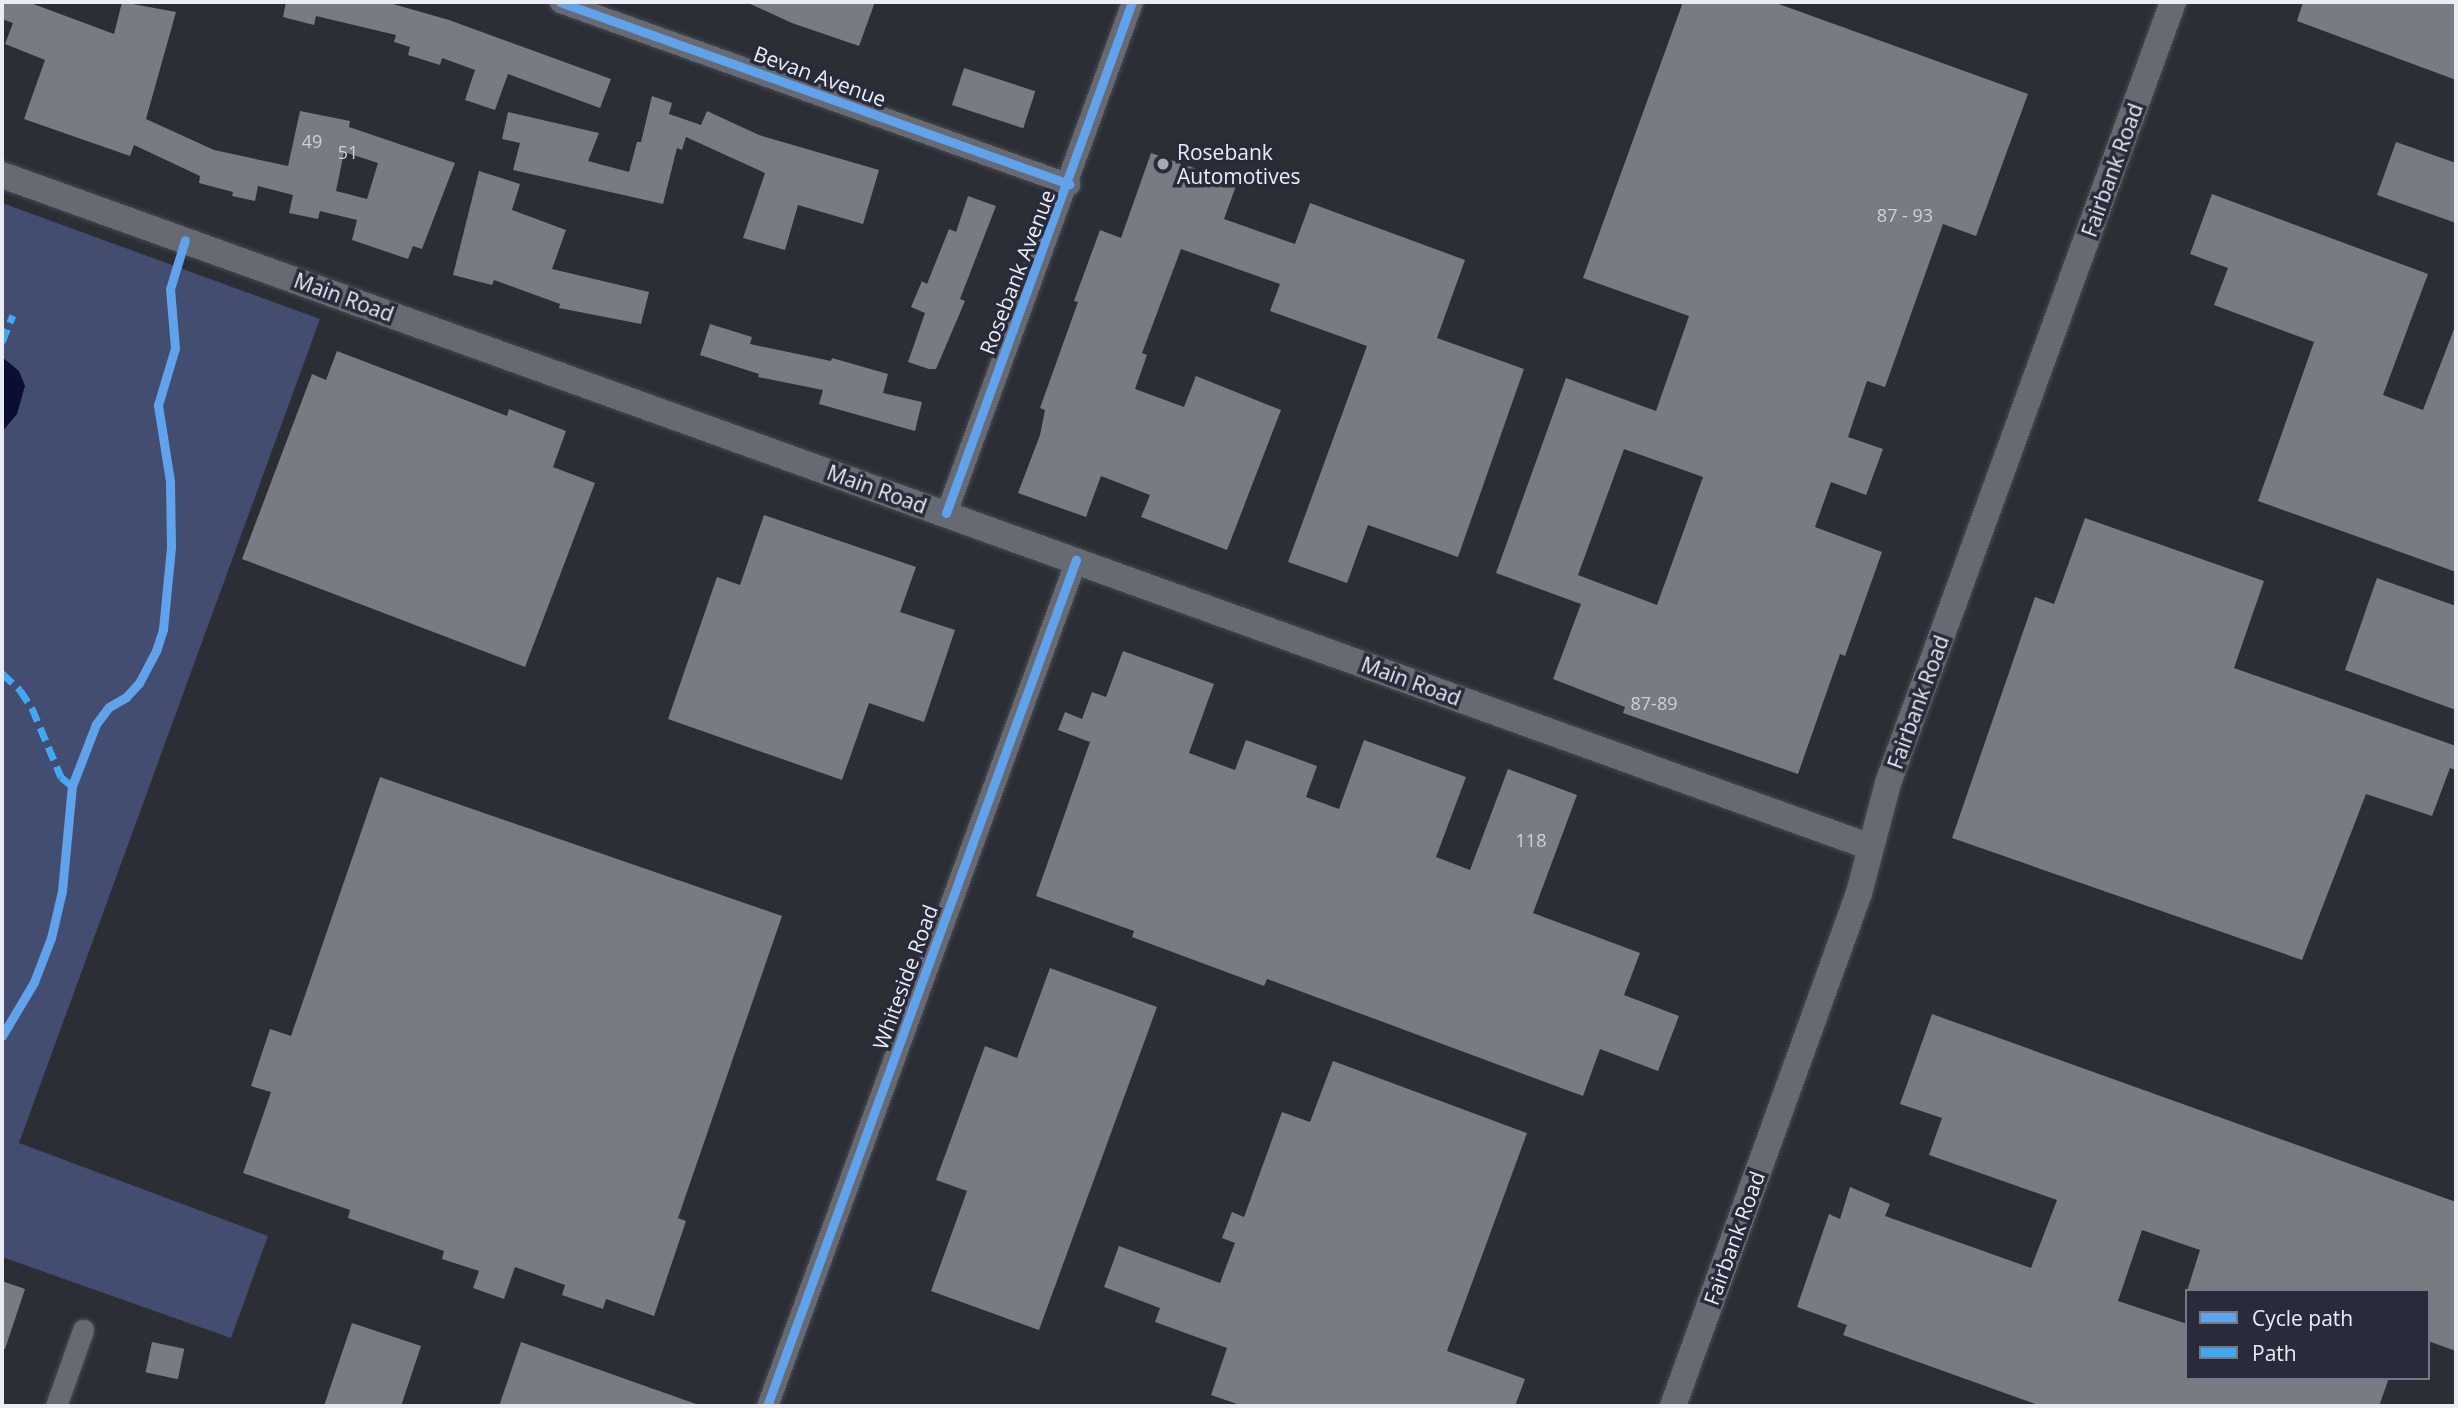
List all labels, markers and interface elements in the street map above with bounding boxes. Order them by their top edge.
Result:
street label: Bevan Avenue [750,40,890,112]
street label: Fairbank Road [2076,100,2148,240]
house number: 49 [302,130,322,152]
place label: Rosebank Automotives [1177,139,1300,189]
house number: 51 [338,141,358,163]
marker: Rosebank Automotives [1155,156,1171,172]
street label: Rosebank Avenue [974,186,1060,358]
house number: 87 - 93 [1877,204,1933,226]
street label: Main Road [291,267,397,327]
street label: Main Road [824,459,930,519]
street label: Fairbank Road [1882,632,1954,772]
street label: Main Road [1358,651,1464,711]
house number: 87-89 [1631,692,1677,714]
house number: 118 [1516,829,1546,851]
street label: Whiteside Road [867,901,943,1053]
street label: Fairbank Road [1698,1168,1770,1308]
legend [2185,1289,2430,1380]
text: Cycle path [2252,1304,2353,1332]
text: Path [2252,1339,2297,1367]

